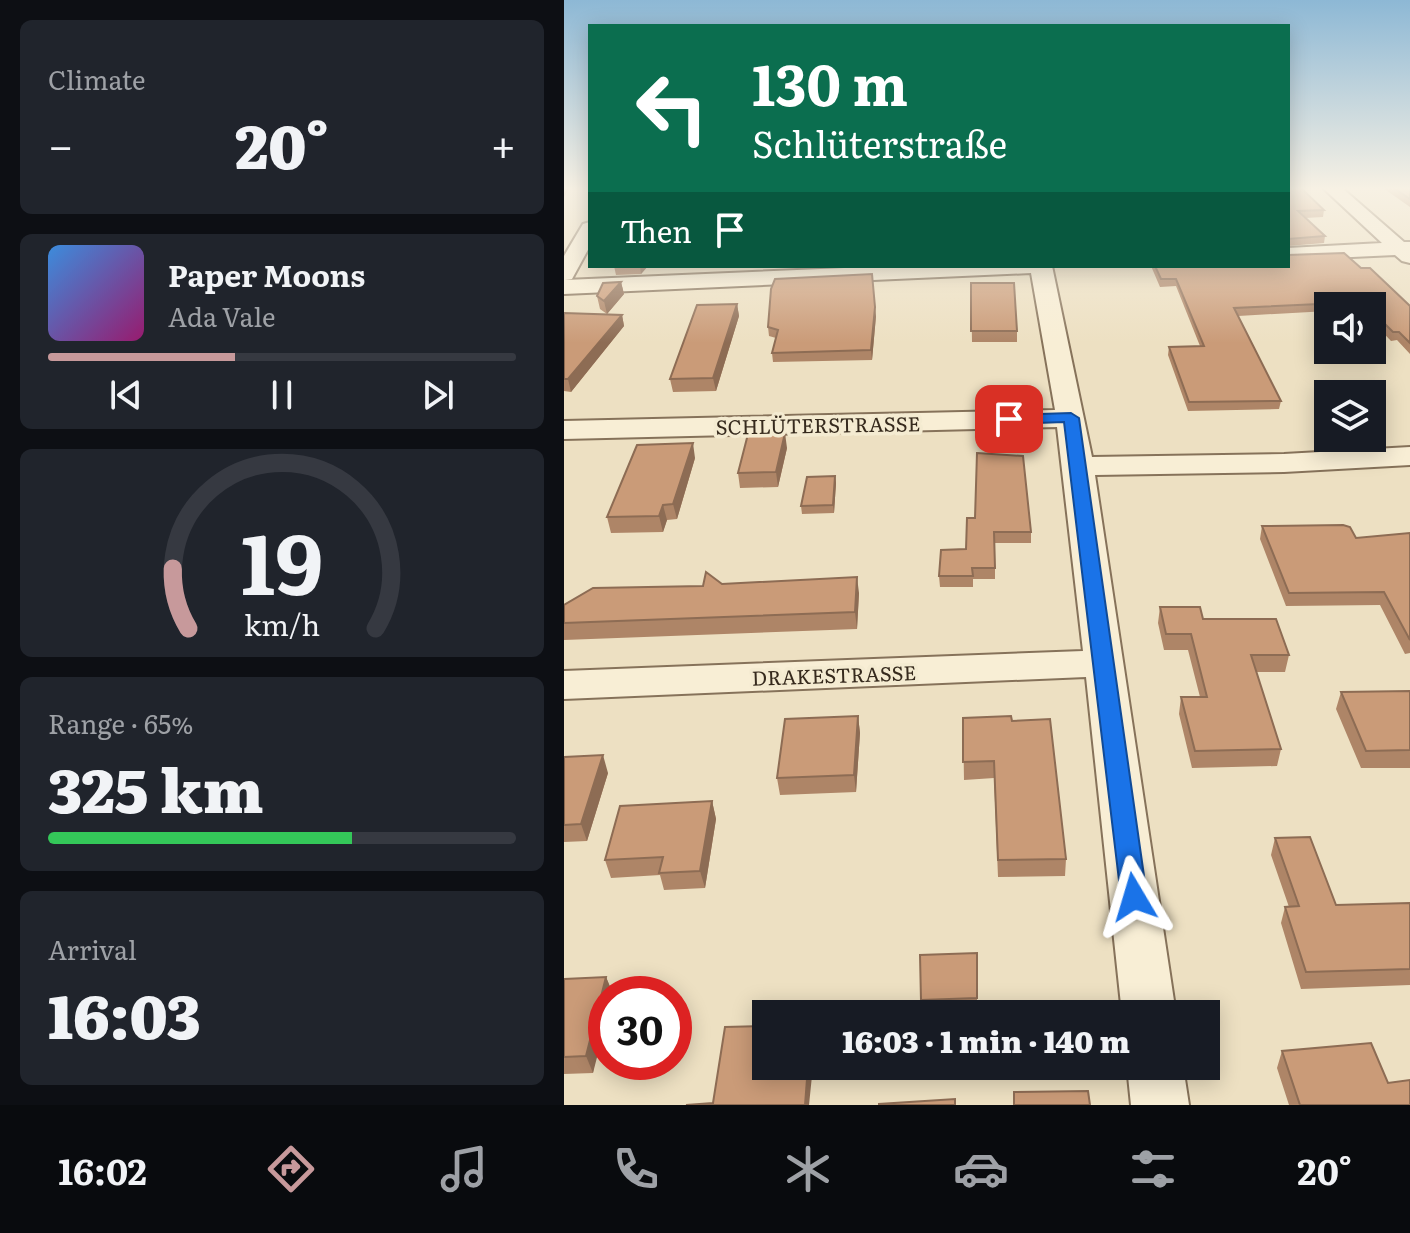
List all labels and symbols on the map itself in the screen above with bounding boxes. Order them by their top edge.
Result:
pin [975,385,1043,453]
street label: SCHLÜTERSTRASSE [715,407,921,441]
street label: DRAKESTRASSE [751,656,917,692]
position arrow [1092,855,1176,939]
speed limit sign: 30 [588,976,692,1080]

